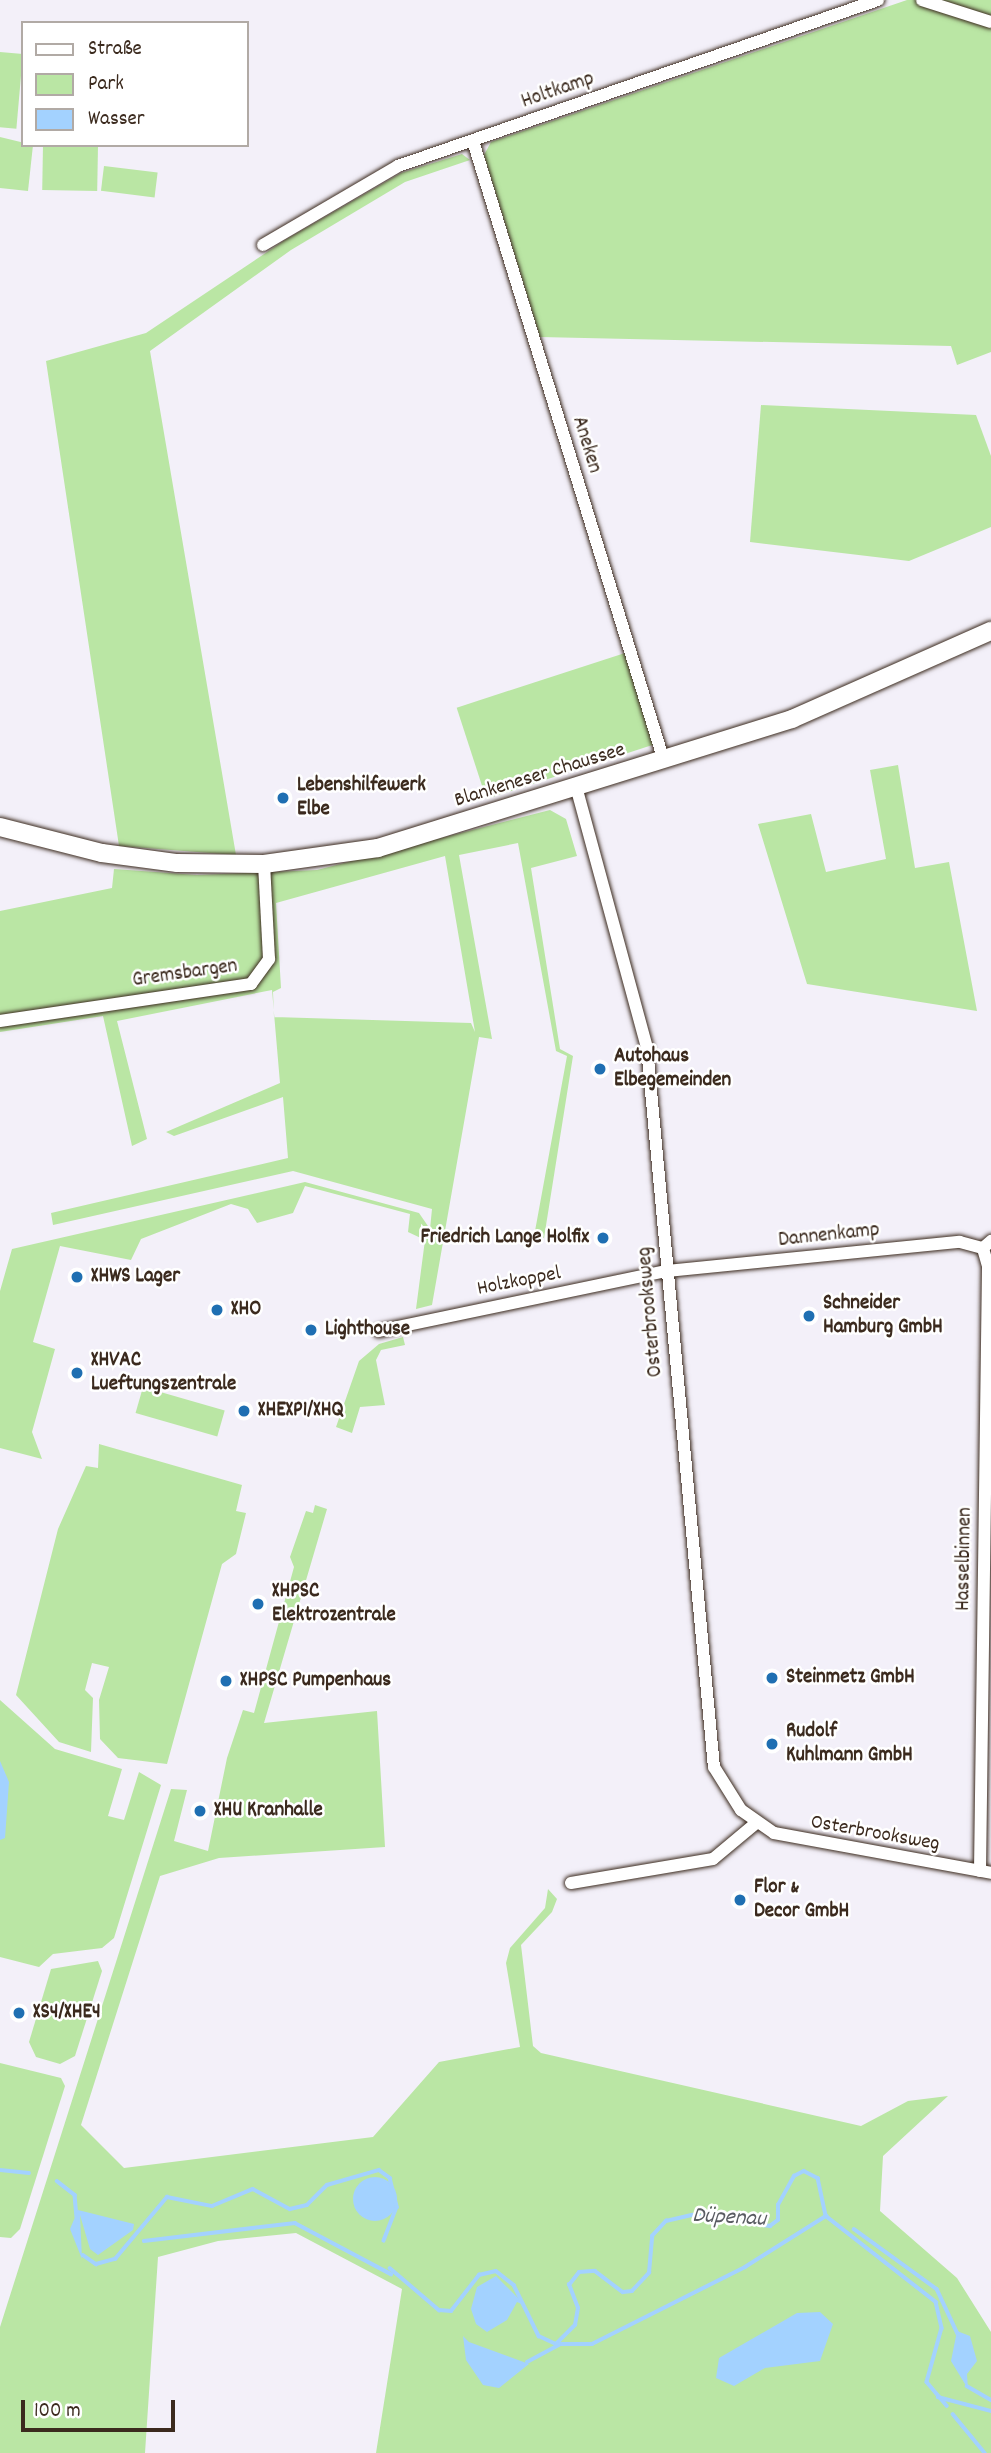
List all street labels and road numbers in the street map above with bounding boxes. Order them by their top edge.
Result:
street label: Holtkamp [518,67,598,115]
street label: Aneken [565,414,607,476]
street label: Blankeneser Chaussee [452,738,628,814]
street label: Gremsbargen [131,954,239,994]
street label: Dannenkamp [777,1218,881,1254]
street label: Osterbrooksweg [633,1246,669,1378]
street label: Holzkoppel [475,1262,563,1302]
street label: Hasselbinnen [951,1507,979,1611]
street label: Osterbrooksweg [808,1810,942,1858]

